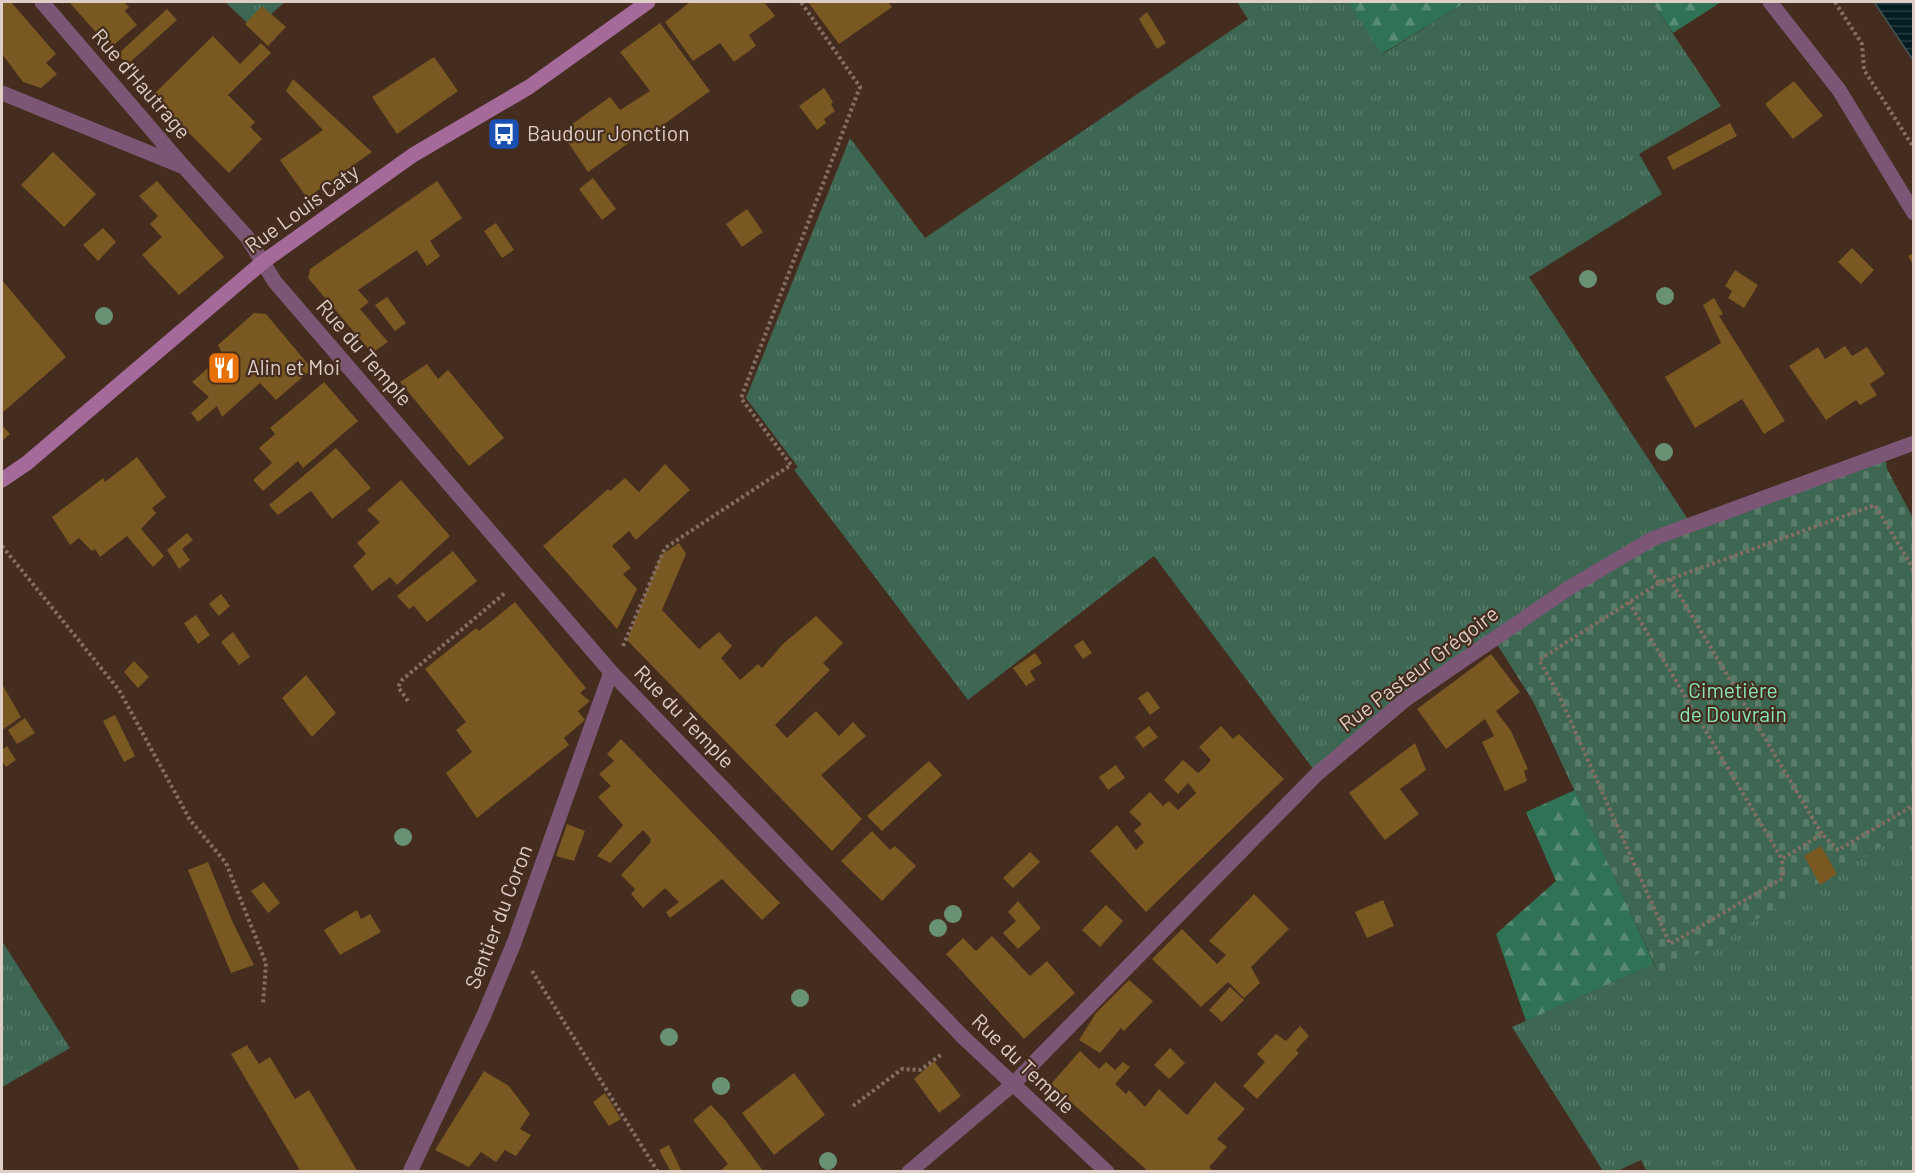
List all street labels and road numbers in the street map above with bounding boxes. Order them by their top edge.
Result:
street label: Rue d'Hautrage [87,23,197,143]
street label: Rue Louis Caty [239,158,363,257]
street label: Rue du Temple [312,294,418,410]
street label: Rue Pasteur Grégoire [1334,600,1503,736]
street label: Rue du Temple [630,659,740,773]
street label: Sentier du Coron [459,841,537,992]
street label: Rue du Temple [967,1008,1081,1118]

